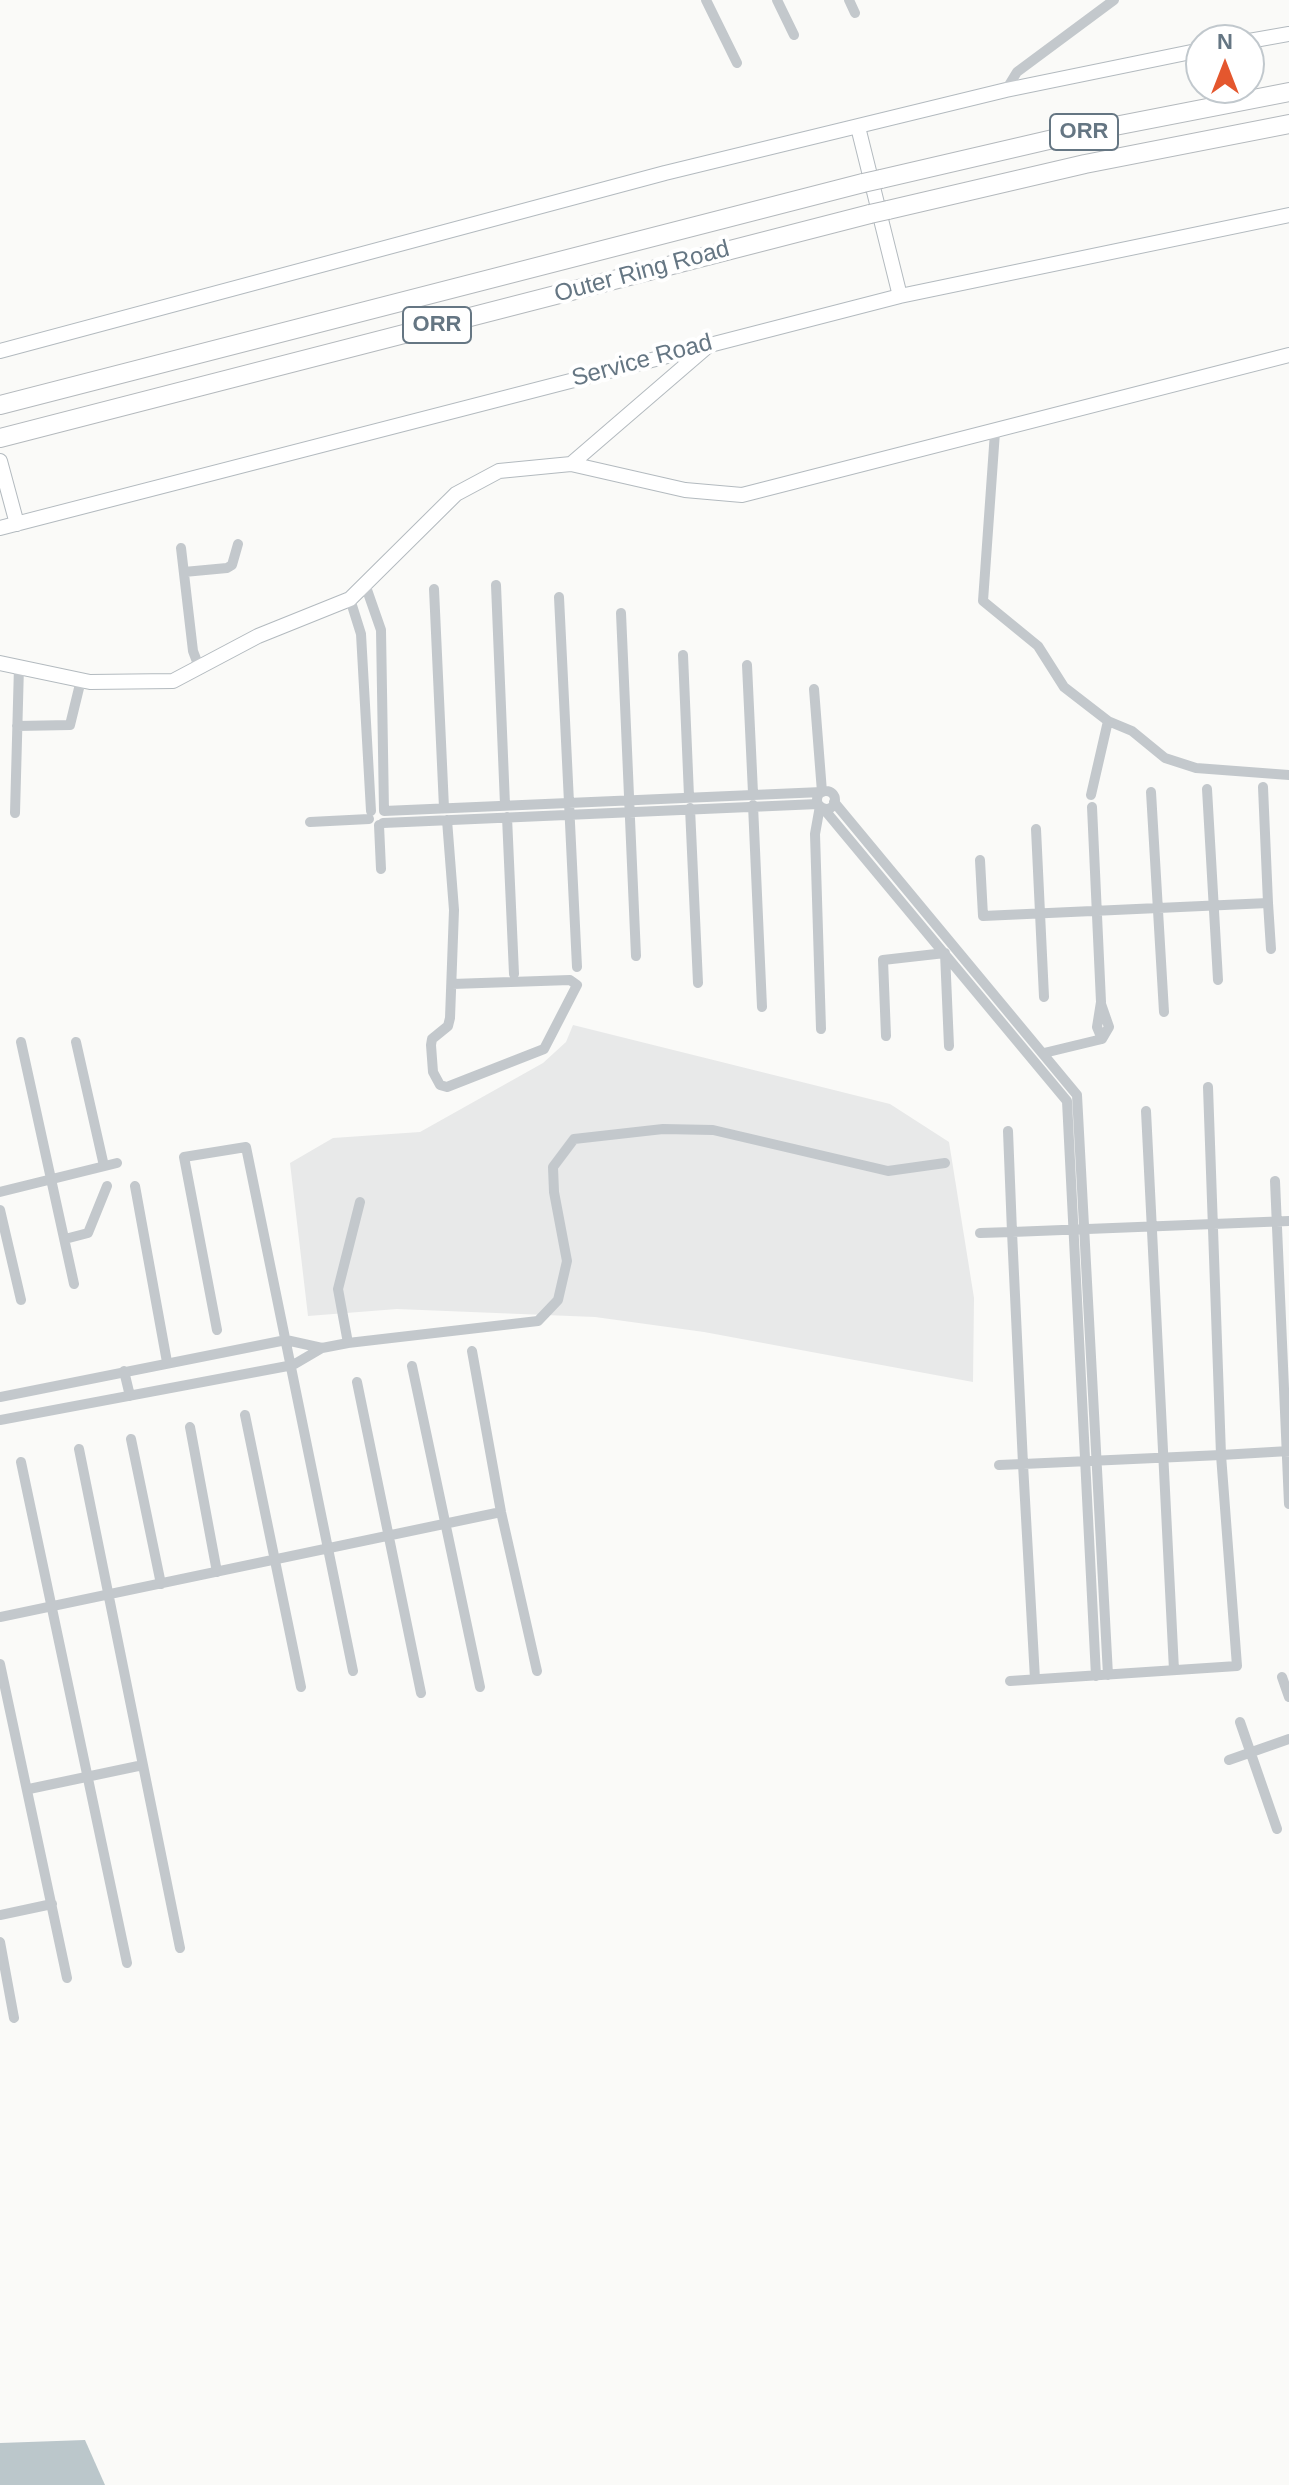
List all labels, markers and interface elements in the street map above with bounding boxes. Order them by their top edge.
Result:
north arrow [1185,24,1265,104]
text: N [1217,29,1233,54]
road number: ORR [1050,114,1118,150]
street label: Outer Ring Road [551,235,733,309]
road number: ORR [403,307,471,343]
street label: Service Road [569,328,715,394]

